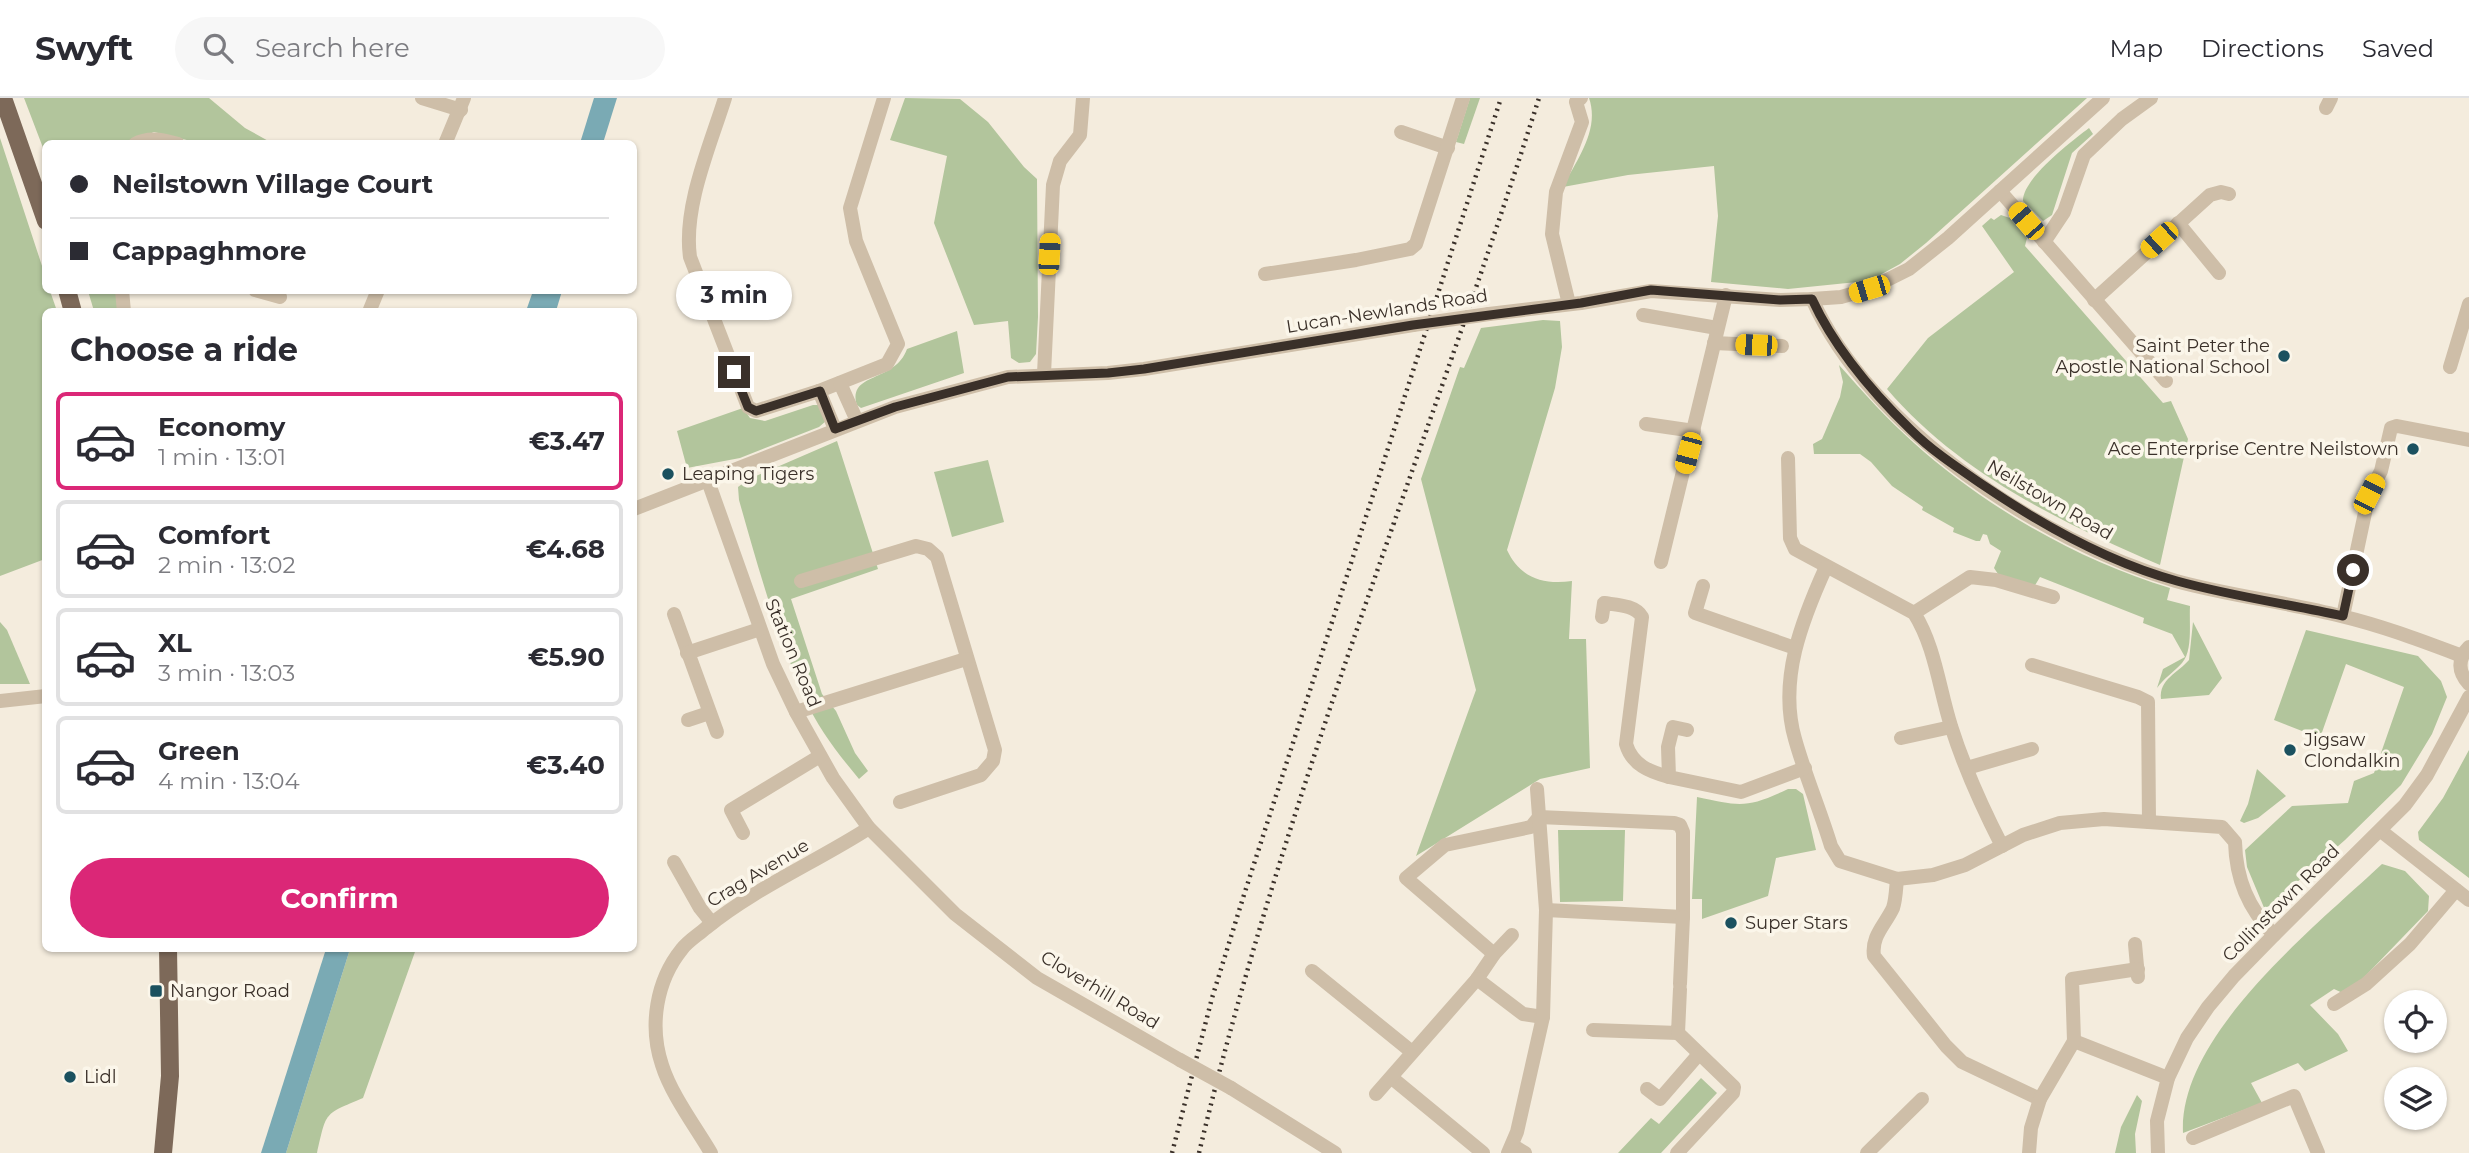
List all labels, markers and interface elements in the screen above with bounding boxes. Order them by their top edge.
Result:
search box [175,17,665,80]
text: Swyft [35,28,133,68]
icon: search [199,29,237,67]
text: Search here [255,32,410,64]
text: Map [2110,34,2163,63]
text: Directions [2201,34,2324,63]
text: Saved [2362,34,2434,63]
text: Neilstown Village Court [112,168,433,200]
car [2005,198,2048,244]
car [2137,218,2182,262]
car [1038,232,1061,276]
text: Cappaghmore [112,235,307,267]
callout: 3 min [676,271,792,320]
car [1846,273,1893,305]
text: 3 min [700,281,768,309]
street label: Lucan-Newlands Road [1285,284,1489,338]
text: Choose a ride [70,330,298,369]
car [1735,334,1778,356]
place label: Saint Peter the Apostle National School [2055,335,2270,378]
marker: Saint Peter the Apostle National School [2276,348,2292,364]
route end [718,356,750,388]
icon: car [74,410,137,473]
text: Economy [158,411,285,443]
text: €3.47 [529,425,605,457]
car [1673,430,1704,476]
place label: Ace Enterprise Centre Neilstown [2108,438,2399,460]
marker: Ace Enterprise Centre Neilstown [2405,441,2421,457]
text: 1 min · 13:01 [158,443,286,471]
street label: Neilstown Road [1983,455,2117,545]
place label: Leaping Tigers [682,463,814,485]
marker: Leaping Tigers [660,466,676,482]
car [2351,471,2388,517]
icon: car [74,518,137,581]
text: Comfort [158,519,270,551]
text: €4.68 [526,533,605,565]
text: 2 min · 13:02 [158,551,296,579]
route start [2337,554,2369,586]
street label: Station Road [760,595,826,711]
icon: car [74,626,137,689]
text: XL [158,627,192,659]
text: €5.90 [528,641,605,673]
text: 3 min · 13:03 [158,659,295,687]
place label: Jigsaw Clondalkin [2303,729,2401,772]
icon: car [74,734,137,797]
text: Green [158,735,240,767]
marker: Jigsaw Clondalkin [2282,742,2298,758]
text: €3.40 [526,749,605,781]
text: 4 min · 13:04 [158,767,300,795]
street label: Crag Avenue [703,834,813,912]
street label: Collinstown Road [2218,840,2344,966]
button: Confirm [70,858,609,938]
place label: Super Stars [1745,912,1848,934]
marker: Super Stars [1723,915,1739,931]
street label: Cloverhill Road [1037,946,1163,1034]
place label: Nangor Road [170,980,290,1002]
marker: Nangor Road [148,983,164,999]
map controls [2384,990,2447,1130]
button: locate [2384,990,2447,1053]
place label: Lidl [84,1066,117,1088]
button: layers [2384,1067,2447,1130]
marker: Lidl [62,1069,78,1085]

